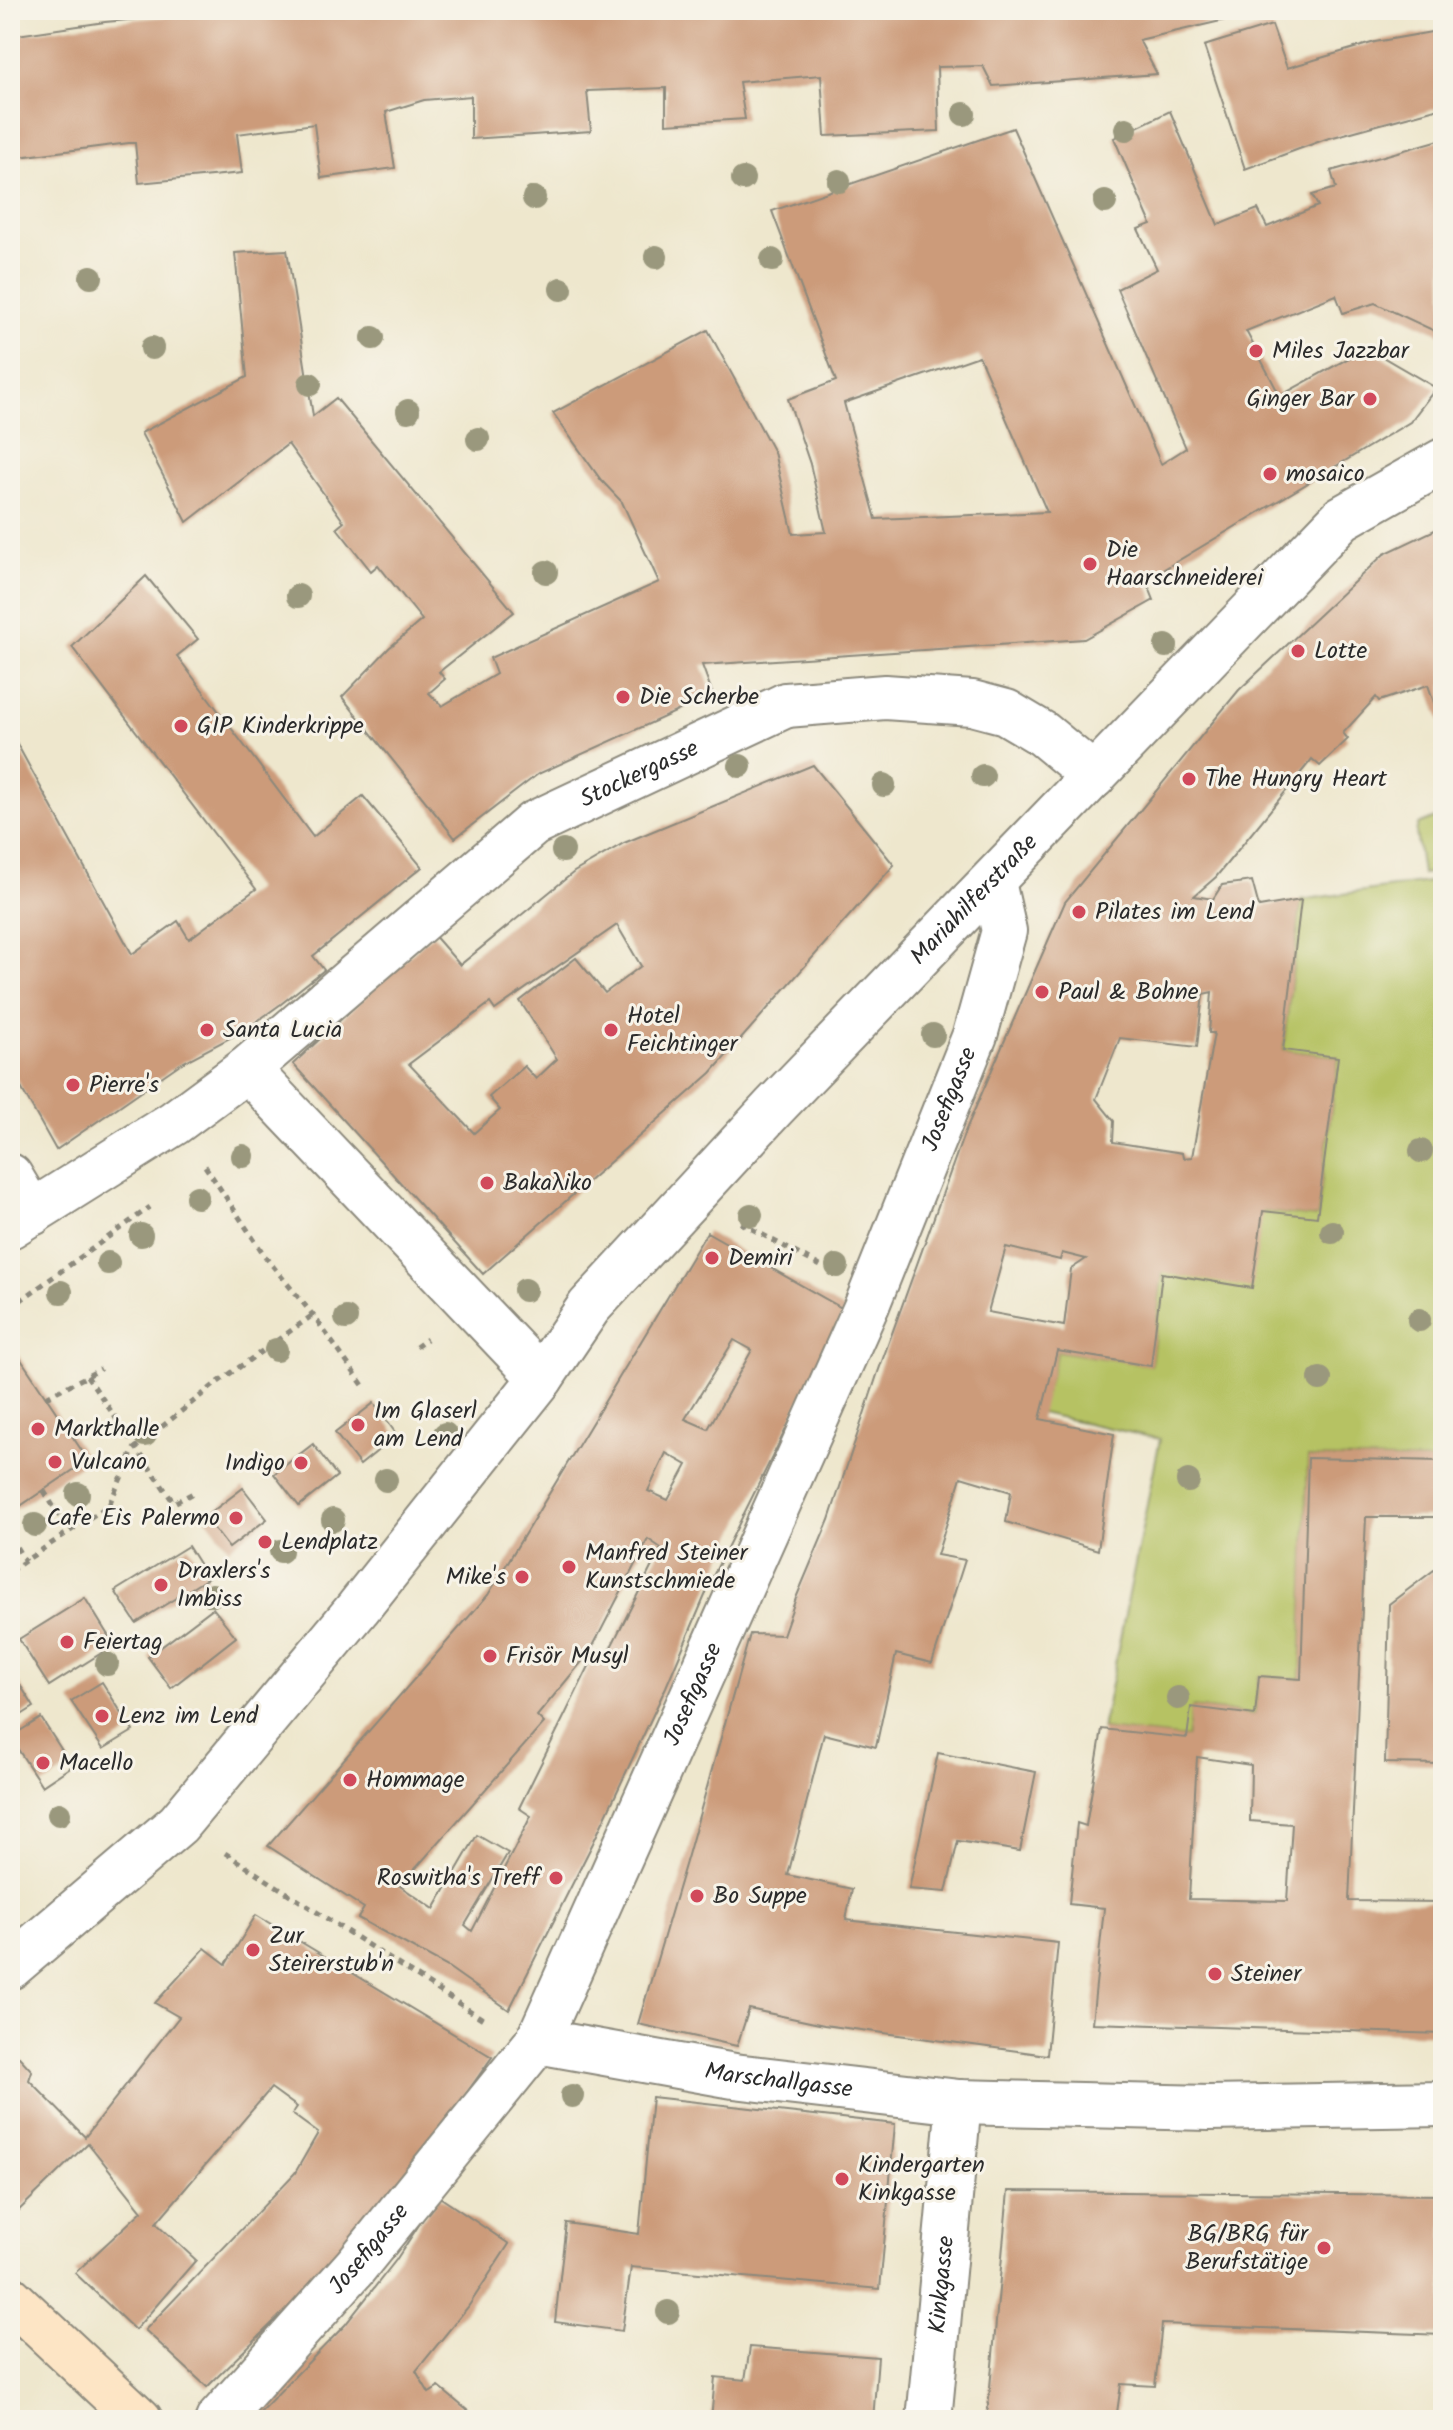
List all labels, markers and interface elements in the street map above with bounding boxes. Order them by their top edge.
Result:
place label: Miles Jazzbar [1272,332,1411,371]
marker: Miles Jazzbar [1247,342,1265,360]
place label: Ginger Bar [1247,380,1356,419]
marker: Ginger Bar [1361,390,1379,408]
place label: mosaico [1286,455,1365,494]
marker: mosaico [1261,465,1279,483]
place label: Die Haarschneiderei [1106,531,1264,598]
marker: Die Haarschneiderei [1081,555,1099,573]
place label: Lotte [1314,632,1368,671]
marker: Lotte [1289,642,1307,660]
place label: Die Scherbe [639,678,759,717]
marker: Die Scherbe [614,688,632,706]
place label: GIP Kinderkrippe [197,707,364,746]
marker: GIP Kinderkrippe [172,717,190,735]
street label: Stockergasse [573,729,705,819]
place label: The Hungry Heart [1205,760,1388,799]
marker: The Hungry Heart [1180,770,1198,788]
street label: Mariahilferstraße [901,824,1048,975]
place label: Pilates im Lend [1095,893,1255,932]
marker: Pilates im Lend [1070,903,1088,921]
place label: Paul & Bohne [1058,973,1199,1012]
marker: Paul & Bohne [1033,983,1051,1001]
place label: Hotel Feichtinger [627,997,740,1064]
place label: Santa Lucia [223,1011,342,1050]
marker: Santa Lucia [198,1021,216,1039]
marker: Hotel Feichtinger [602,1021,620,1039]
street label: Josefigasse [911,1041,988,1157]
place label: Pierre's [89,1066,159,1105]
marker: Pierre's [64,1076,82,1094]
place label: Bakaλiko [503,1164,592,1203]
marker: Bakaλiko [478,1174,496,1192]
place label: Demiri [728,1239,794,1278]
marker: Demiri [703,1249,721,1267]
place label: Im Glaserl am Lend [374,1392,477,1459]
place label: Markthalle [54,1410,160,1449]
marker: Im Glaserl am Lend [349,1416,367,1434]
marker: Markthalle [29,1420,47,1438]
place label: Vulcano [71,1443,147,1482]
place label: Indigo [225,1444,285,1483]
marker: Vulcano [46,1453,64,1471]
marker: Indigo [292,1454,310,1472]
place label: Cafe Eis Palermo [46,1499,220,1538]
marker: Cafe Eis Palermo [227,1509,245,1527]
place label: Lendplatz [281,1523,378,1562]
marker: Lendplatz [256,1533,274,1551]
place label: Manfred Steiner Kunstschmiede [585,1534,749,1601]
place label: Draxlers's Imbiss [177,1552,270,1619]
place label: Mike's [446,1558,506,1597]
marker: Manfred Steiner Kunstschmiede [560,1558,578,1576]
marker: Mike's [513,1568,531,1586]
marker: Draxlers's Imbiss [152,1576,170,1594]
place label: Feiertag [83,1623,163,1662]
marker: Feiertag [58,1633,76,1651]
street label: Josefigasse [653,1636,733,1752]
place label: Frisör Musyl [506,1637,629,1676]
marker: Frisör Musyl [481,1647,499,1665]
place label: Lenz im Lend [118,1697,259,1736]
marker: Lenz im Lend [93,1707,111,1725]
place label: Macello [59,1744,133,1783]
marker: Macello [34,1754,52,1772]
place label: Hommage [366,1761,465,1800]
marker: Hommage [341,1771,359,1789]
place label: Roswitha's Treff [377,1859,543,1898]
marker: Roswitha's Treff [547,1869,565,1887]
place label: Bo Suppe [713,1877,807,1916]
marker: Bo Suppe [688,1887,706,1905]
place label: Zur Steirerstub'n [269,1917,394,1984]
marker: Zur Steirerstub'n [244,1941,262,1959]
place label: Steiner [1231,1955,1303,1994]
marker: Steiner [1206,1965,1224,1983]
street label: Marschallgasse [701,2052,855,2109]
place label: Kindergarten Kinkgasse [858,2146,985,2213]
marker: Kindergarten Kinkgasse [833,2170,851,2188]
street label: Josefigasse [319,2194,419,2304]
place label: BG/BRG für Berufstätige [1185,2215,1310,2282]
street label: Kinkgasse [918,2234,966,2335]
marker: BG/BRG für Berufstätige [1315,2239,1333,2257]

